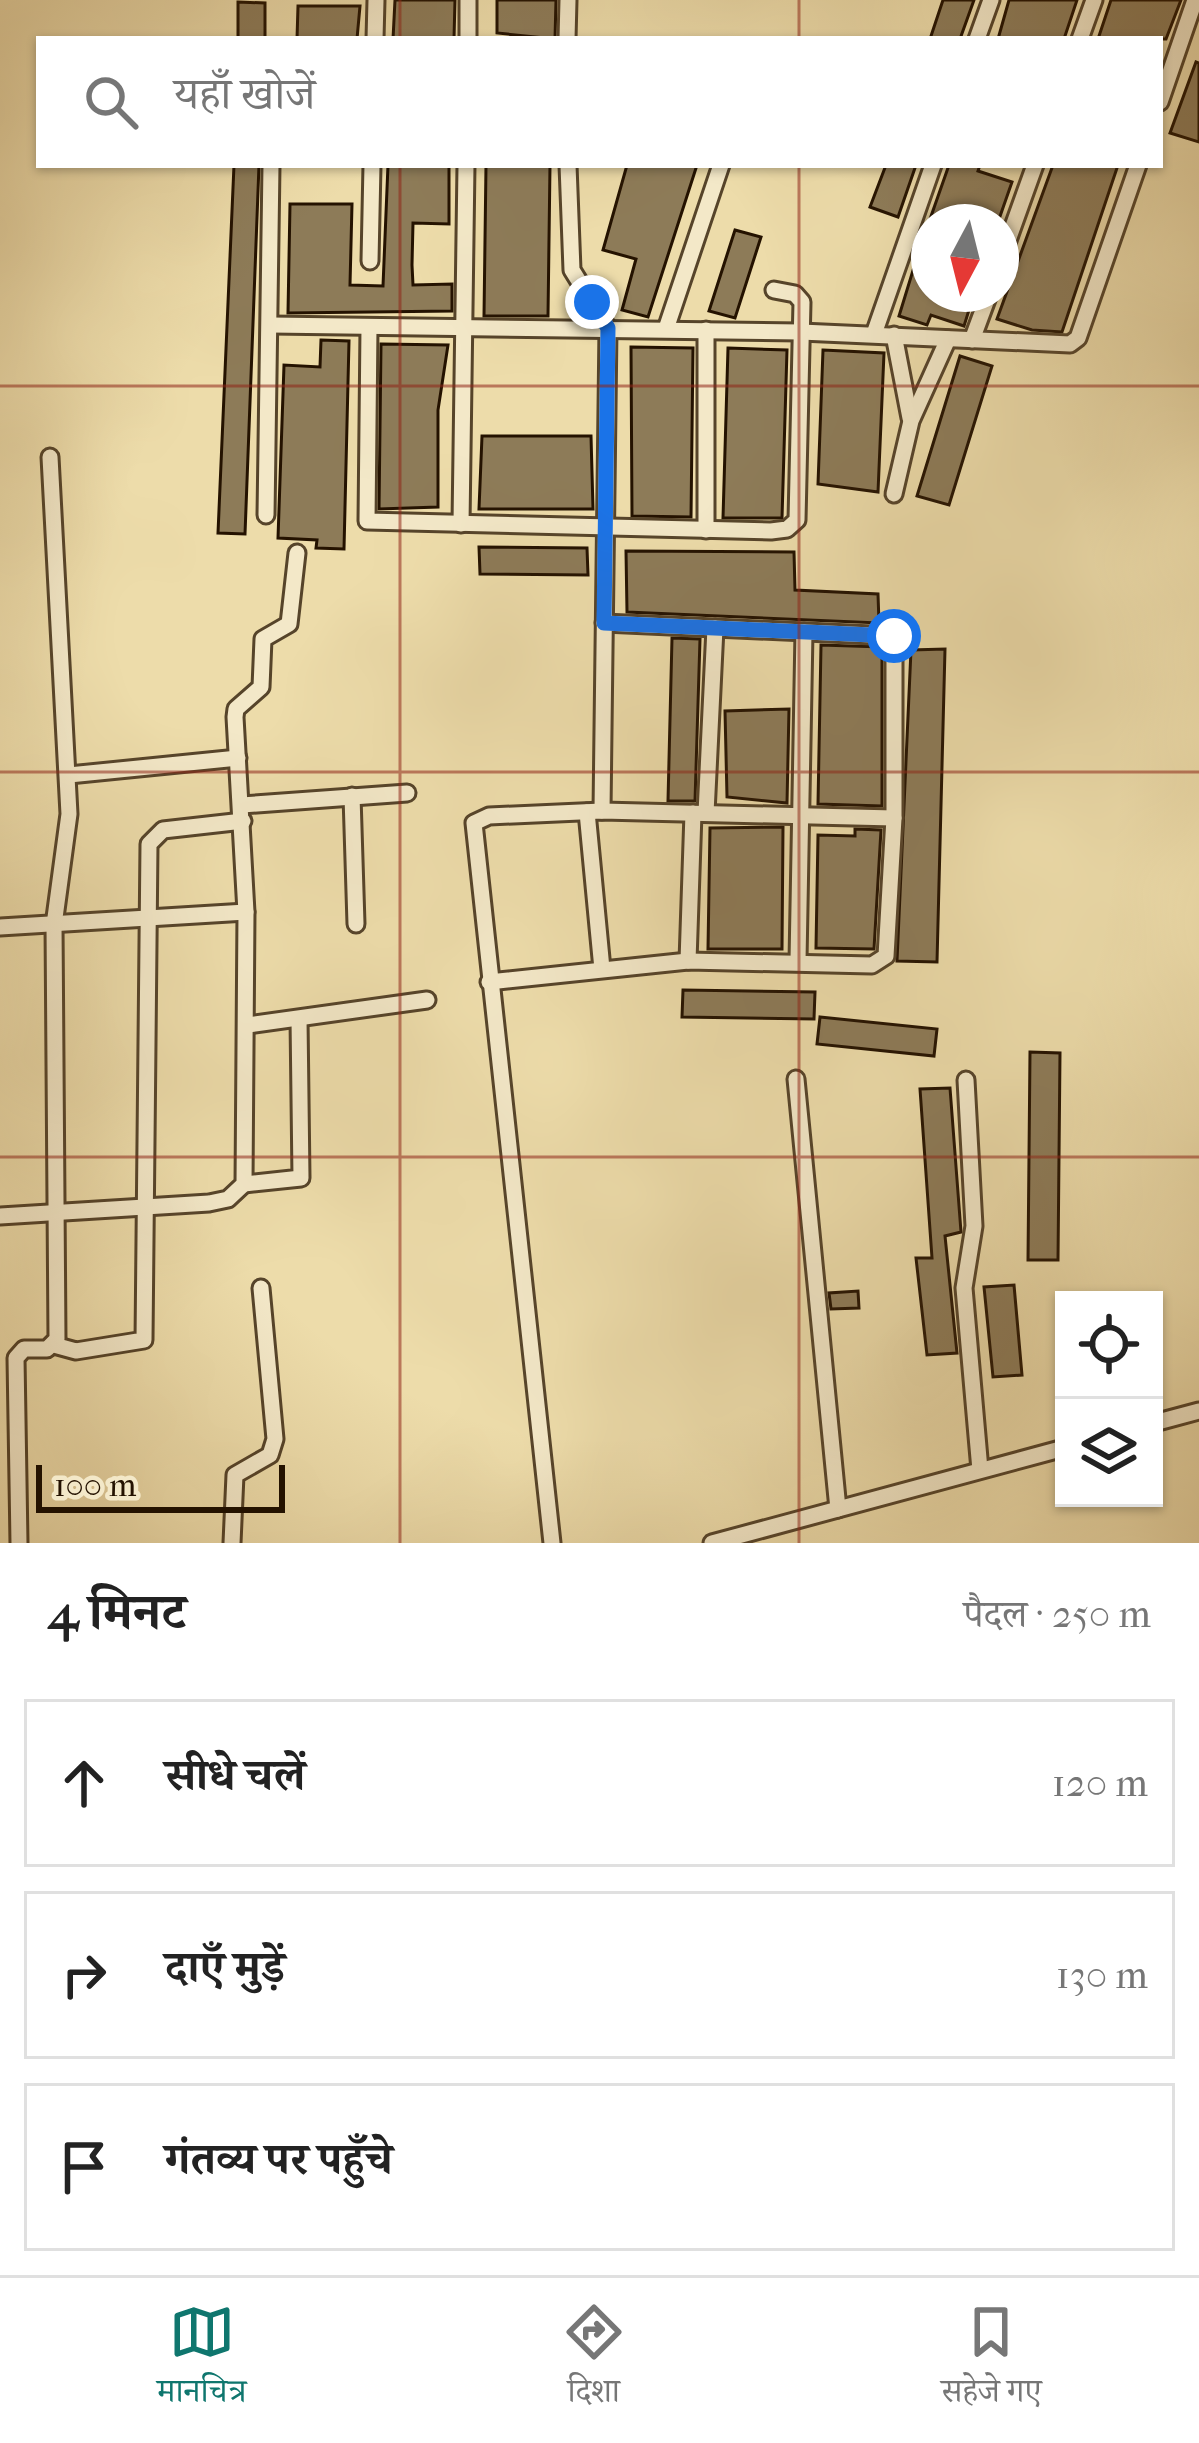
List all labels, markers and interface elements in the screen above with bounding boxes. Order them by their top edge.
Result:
search box [36,36,1163,168]
text: यहाँ खोजें [174,68,315,121]
icon: search [78,69,144,135]
north arrow [911,204,1019,312]
route end [565,275,619,329]
route start [867,609,921,663]
map controls [1055,1291,1163,1507]
button: locate [1055,1291,1163,1399]
button: layers [1055,1399,1163,1507]
scale bar [36,1459,285,1512]
text: 100 m [54,1466,137,1505]
text: 4 मिनट [48,1582,186,1642]
text: पैदल · 250 m [964,1591,1151,1637]
text: सीधे चलें [165,1749,305,1802]
icon: ahead [51,1750,117,1816]
text: 120 m [1052,1760,1148,1806]
text: दाएँ मुड़ें [165,1941,285,1994]
icon: right [51,1942,117,2008]
text: 130 m [1056,1952,1148,1998]
text: गंतव्य पर पहुँचे [165,2133,392,2186]
icon: arrive [51,2134,117,2200]
tab: मानचित्र [157,2299,247,2423]
tab: दिशा [561,2299,627,2423]
tab: सहेजे गए [941,2299,1042,2423]

